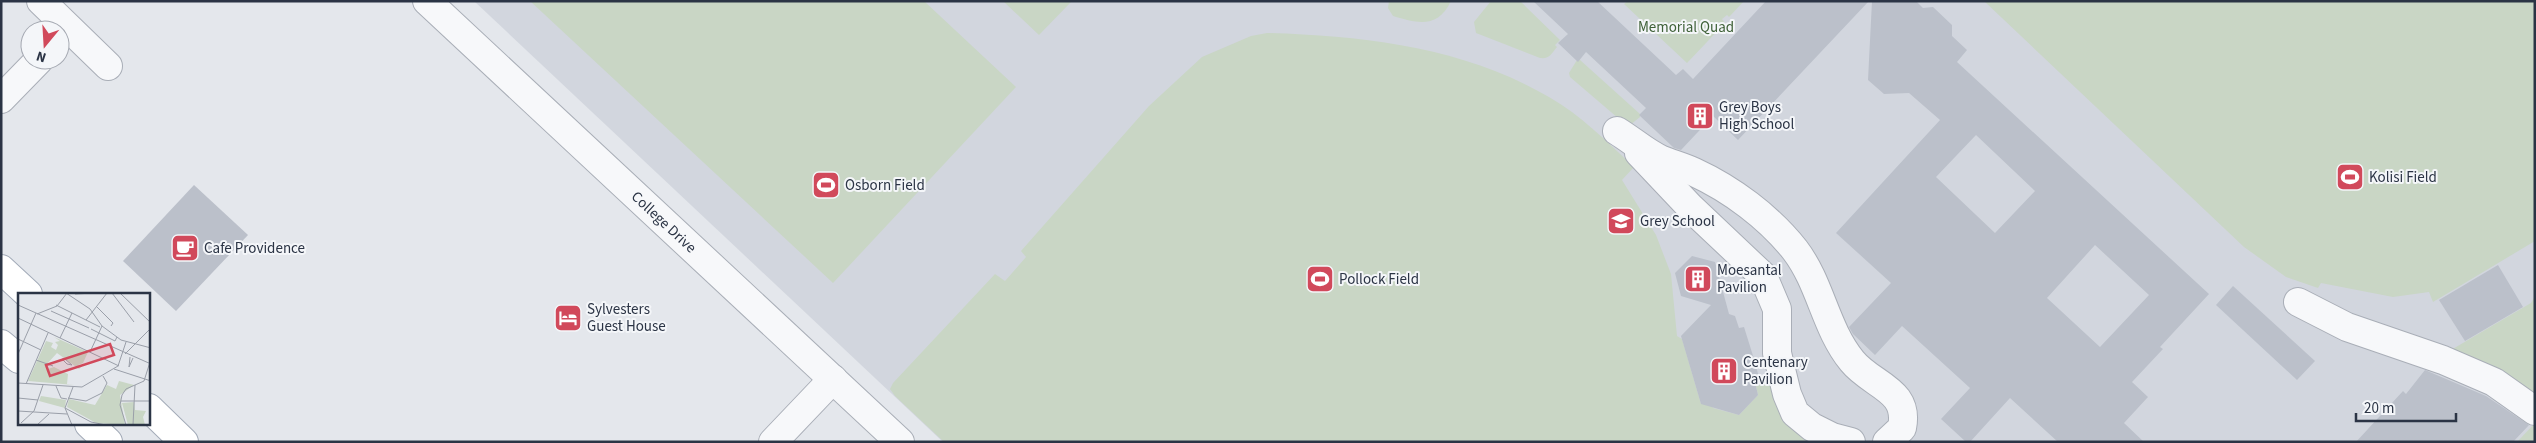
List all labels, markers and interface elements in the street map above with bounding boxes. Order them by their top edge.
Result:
park label: Memorial Quad [1638,17,1734,38]
north arrow [20,20,70,70]
text: N [34,45,49,67]
place label: Grey Boys High School [1719,97,1794,135]
building icon: Grey Boys High School [1685,101,1715,131]
sports icon: Kolisi Field [2335,162,2365,192]
place label: Kolisi Field [2369,167,2437,188]
sports icon: Osborn Field [811,170,841,200]
place label: Osborn Field [845,175,925,196]
street label: College Drive [626,187,701,258]
school or university icon: Grey School [1606,206,1636,236]
place label: Grey School [1640,211,1715,232]
cafe icon: Cafe Providence [170,233,200,263]
place label: Cafe Providence [204,238,305,259]
place label: Moesantal Pavilion [1717,260,1782,298]
sports icon: Pollock Field [1305,264,1335,294]
building icon: Moesantal Pavilion [1683,264,1713,294]
place label: Pollock Field [1339,269,1419,290]
inset map [18,293,150,426]
place label: Sylvesters Guest House [587,299,666,337]
hotel icon: Sylvesters Guest House [553,303,583,333]
place label: Centenary Pavilion [1743,352,1808,390]
building icon: Centenary Pavilion [1709,356,1739,386]
scale bar [2356,390,2456,422]
text: 20 m [2364,398,2394,419]

